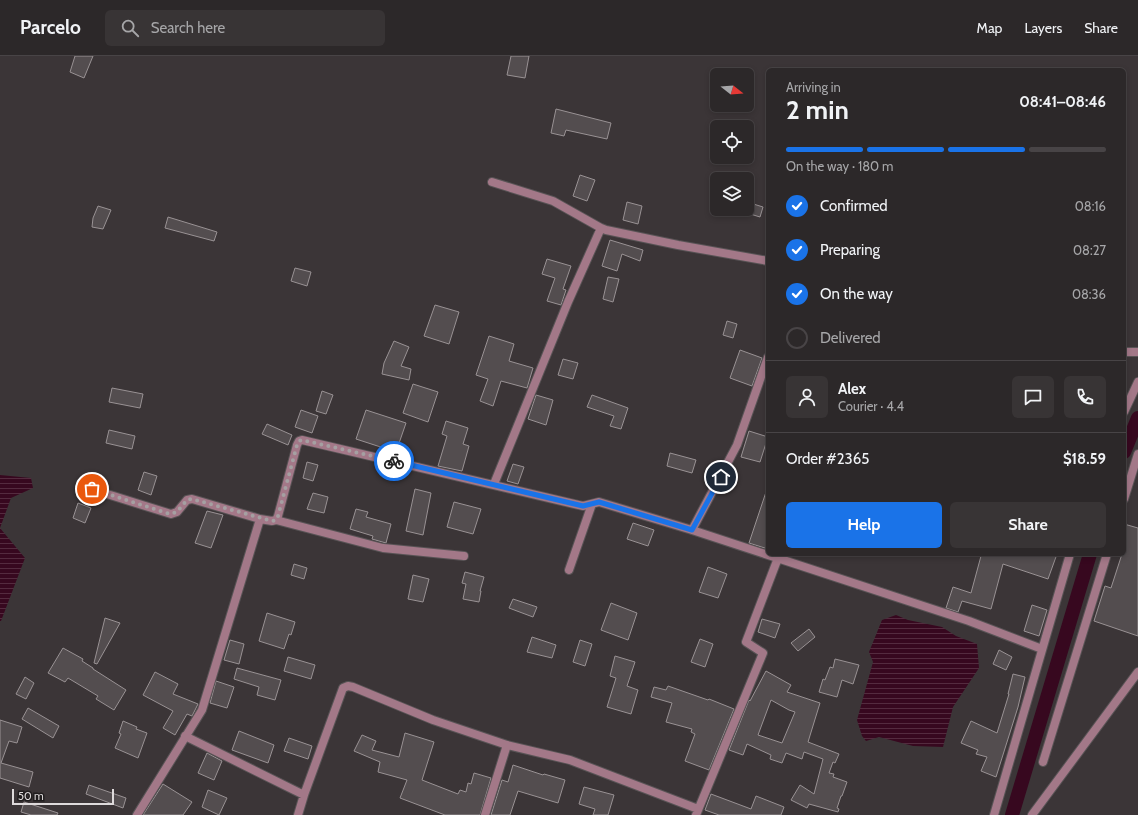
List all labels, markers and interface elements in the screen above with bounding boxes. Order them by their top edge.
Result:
search box [105,10,385,46]
text: Parcelo [20,16,81,39]
icon: search [119,17,141,39]
text: Search here [151,19,225,37]
text: Map [977,19,1002,37]
text: Layers [1024,19,1062,37]
text: Share [1084,19,1118,37]
north arrow [710,68,754,112]
map controls [710,68,754,216]
text: Arriving in [786,79,841,95]
text: 08:41–08:46 [1019,93,1106,111]
text: 2 min [786,94,849,126]
button: locate [710,120,754,164]
text: On the way · 180 m [786,158,894,174]
button: layers [710,172,754,216]
icon: check [786,195,808,217]
text: Confirmed [820,197,888,215]
text: 08:16 [1075,198,1106,214]
icon: check [786,239,808,261]
text: Preparing [820,241,880,259]
text: 08:27 [1073,242,1106,258]
icon: check [786,283,808,305]
text: On the way [820,285,893,303]
text: 08:36 [1072,286,1106,302]
text: Delivered [820,329,881,347]
button: person [786,376,828,418]
button: chat [1012,376,1054,418]
button: phone [1064,376,1106,418]
text: Alex [838,380,866,398]
text: Courier · 4.4 [838,398,904,414]
courier [374,441,414,481]
icon: bike [383,450,405,472]
text: Order #2365 [786,450,869,468]
text: $18.59 [1063,450,1106,468]
pin [704,460,738,494]
icon: home [710,466,732,488]
pin [75,472,109,506]
icon: bag [81,478,103,500]
button: Help [786,502,942,548]
button: Share [950,502,1106,548]
scale bar [12,787,114,806]
text: 50 m [18,789,44,803]

